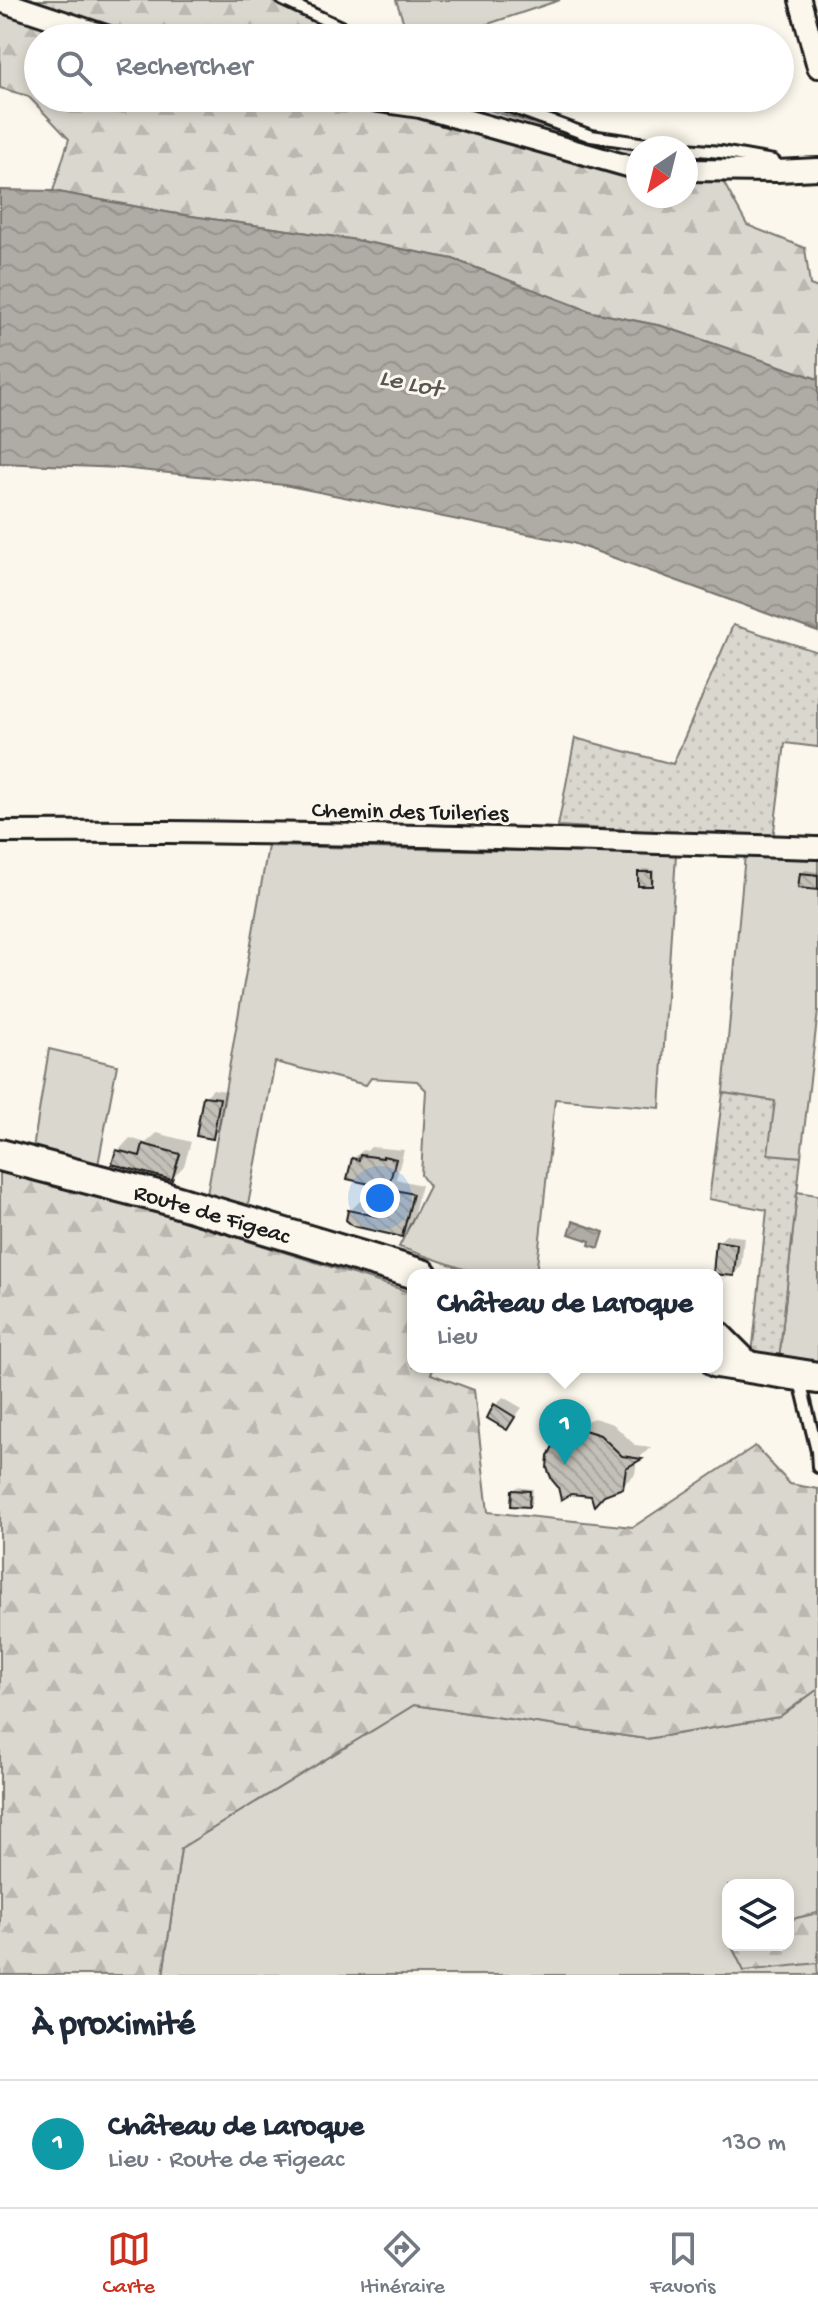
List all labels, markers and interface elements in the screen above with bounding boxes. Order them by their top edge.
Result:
search box [24,24,794,112]
icon: search [52,46,96,90]
text: Rechercher [116,51,252,86]
north arrow [626,136,698,208]
water label: Le Lot [376,364,448,408]
street label: Chemin des Tuileries [311,797,510,830]
your location [360,1178,400,1218]
street label: Route de Figeac [130,1179,294,1253]
popup [407,1269,723,1373]
text: Château de Laroque [437,1288,693,1323]
text: Lieu [437,1323,478,1354]
pin: 1 [539,1399,591,1465]
map controls [722,1879,794,1951]
button: layers [722,1879,794,1951]
text: À proximité [32,2007,195,2047]
text: Château de Laroque [108,2111,364,2146]
text: 1 [53,2129,63,2160]
text: 130 m [723,2129,786,2160]
text: Lieu · Route de Figeac [108,2146,344,2177]
tab: Carte [103,2227,155,2301]
tab: Itinéraire [360,2227,445,2301]
tab: Favoris [650,2227,715,2301]

